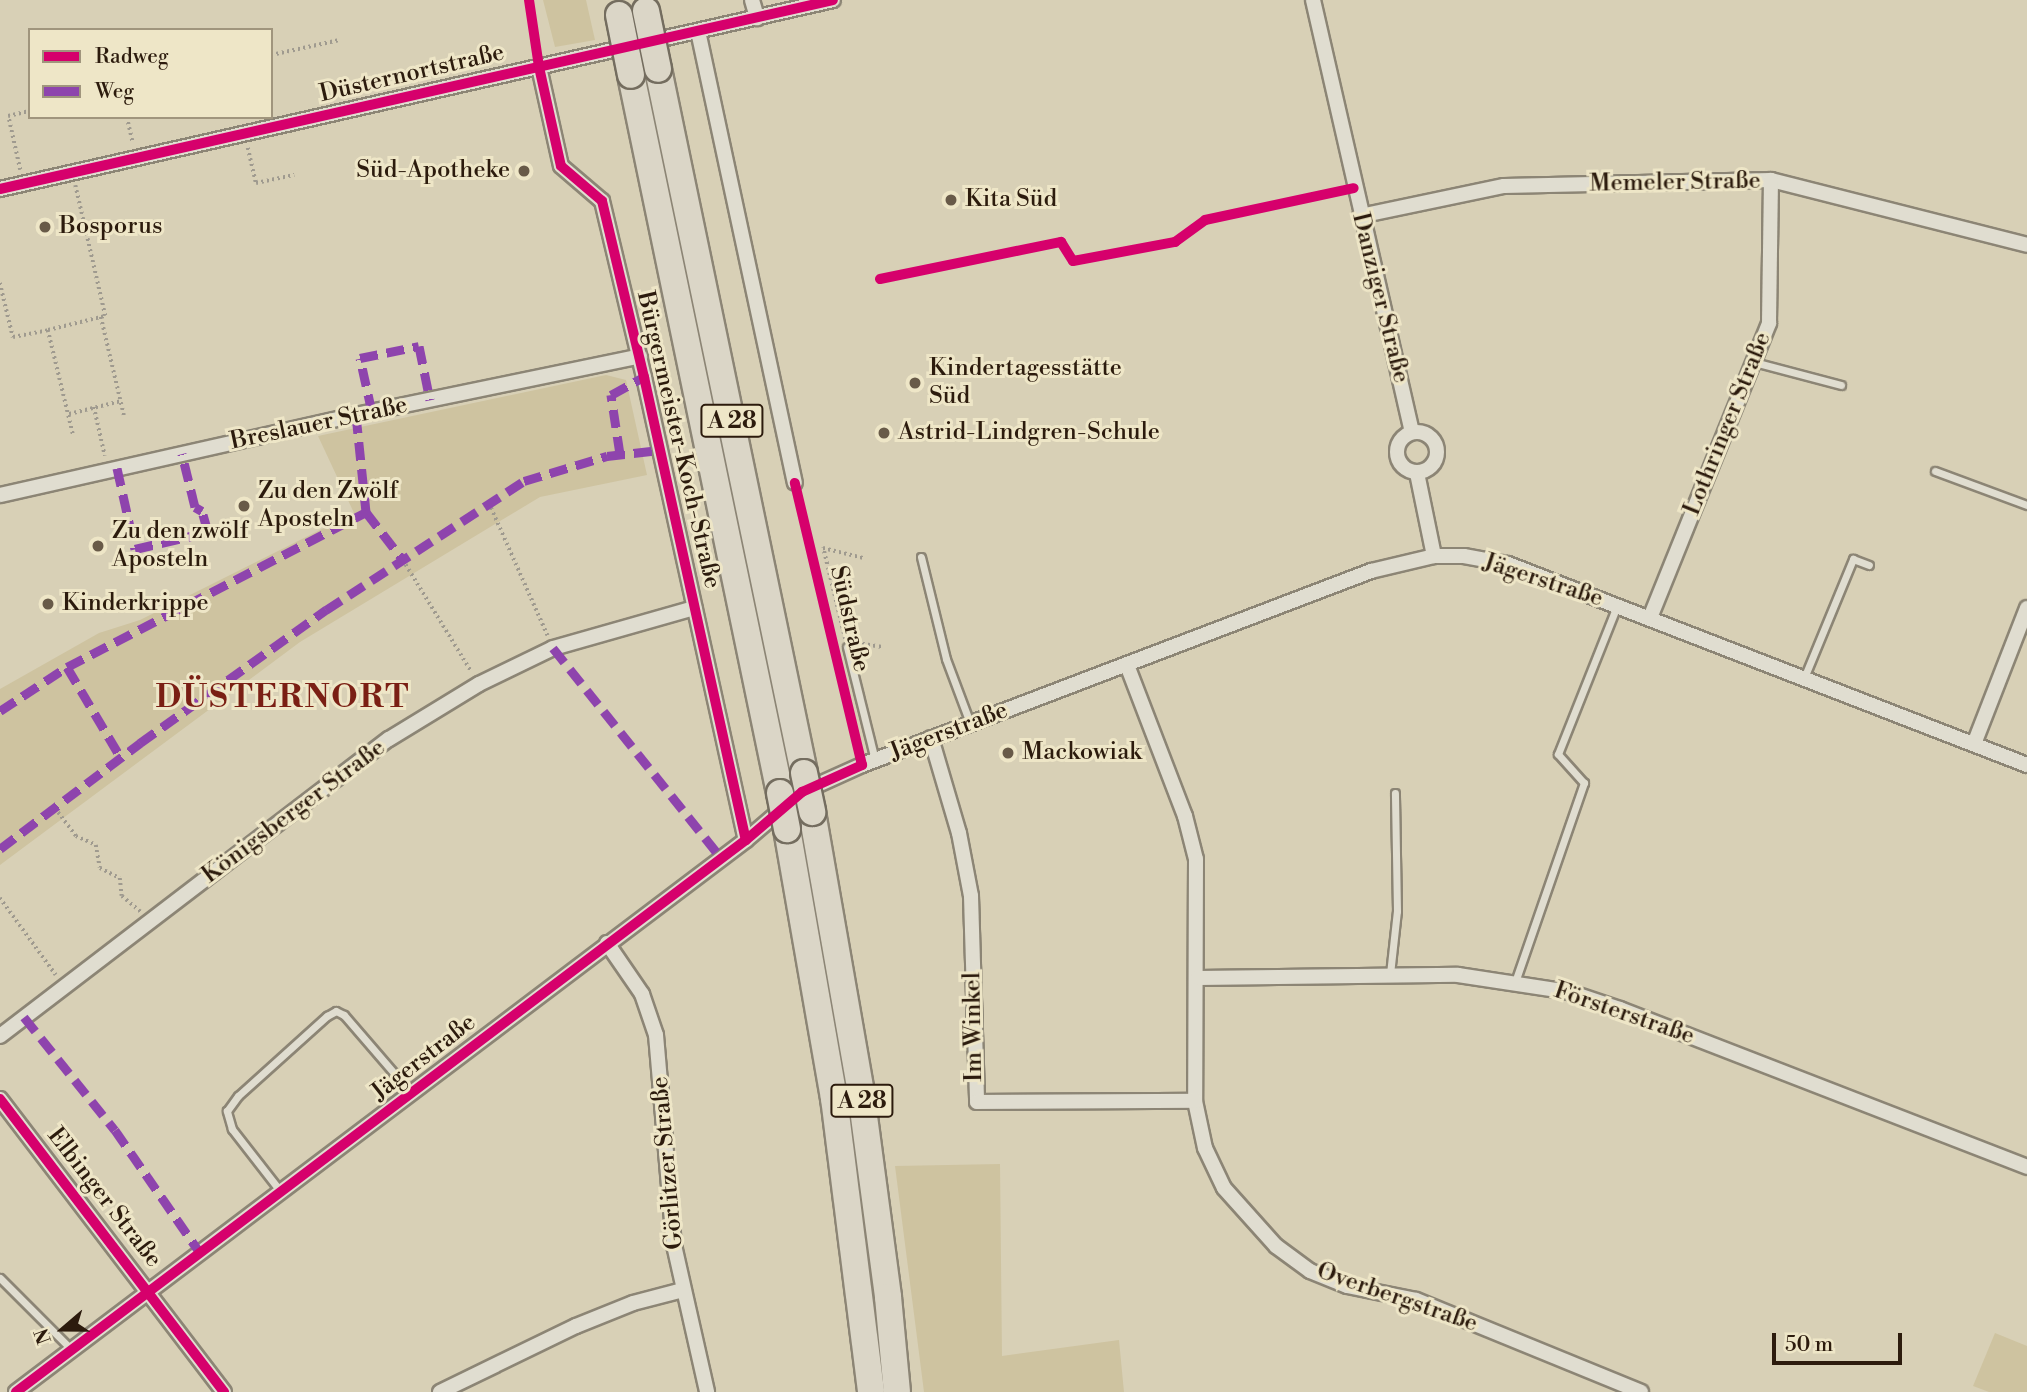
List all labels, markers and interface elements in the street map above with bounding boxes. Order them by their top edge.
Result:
legend [28,28,273,119]
street label: Düsternortstraße [317,39,507,109]
text: Radweg [95,44,169,70]
text: Weg [95,79,134,105]
place label: Süd-Apotheke [356,157,510,185]
marker: Süd-Apotheke [516,163,532,179]
street label: Memeler Straße [1589,167,1761,199]
place label: Kita Süd [965,186,1057,214]
marker: Kita Süd [943,192,959,208]
street label: Danziger Straße [1345,210,1415,386]
place label: Bosporus [59,213,162,241]
marker: Bosporus [37,219,53,235]
street label: Bürgermeister-Koch-Straße [630,289,726,591]
street label: Lothringer Straße [1678,328,1778,520]
place label: Kindertagesstätte Süd [929,355,1122,411]
marker: Kindertagesstätte Süd [907,375,923,391]
street label: Breslauer Straße [228,391,410,457]
road number: A 28 [699,402,765,440]
place label: Astrid-Lindgren-Schule [898,419,1160,447]
marker: Astrid-Lindgren-Schule [876,425,892,441]
place label: Zu den Zwölf Aposteln [258,478,398,534]
marker: Zu den Zwölf Aposteln [236,498,252,514]
place label: Zu den zwölf Aposteln [112,518,248,574]
marker: Zu den zwölf Aposteln [90,538,106,554]
street label: Jägerstraße [1480,548,1606,614]
street label: Südstraße [823,563,875,675]
place label: Kinderkrippe [62,590,209,618]
marker: Kinderkrippe [40,596,56,612]
district label: DÜSTERNORT [157,678,409,716]
street label: Jägerstraße [886,696,1012,768]
street label: Königsberger Straße [197,734,391,890]
place label: Mackowiak [1022,739,1142,767]
marker: Mackowiak [1000,745,1016,761]
street label: Im Winkel [959,972,989,1082]
street label: Försterstraße [1550,977,1698,1051]
street label: Jägerstraße [366,1008,482,1108]
street label: Görlitzer Straße [646,1075,690,1251]
road number: A 28 [829,1082,895,1120]
street label: Elbinger Straße [40,1122,168,1274]
street label: Overbergstraße [1313,1257,1481,1339]
north arrow [28,1294,98,1364]
scale bar [1775,1318,1904,1362]
text: N [29,1325,57,1347]
text: 50 m [1785,1332,1833,1358]

